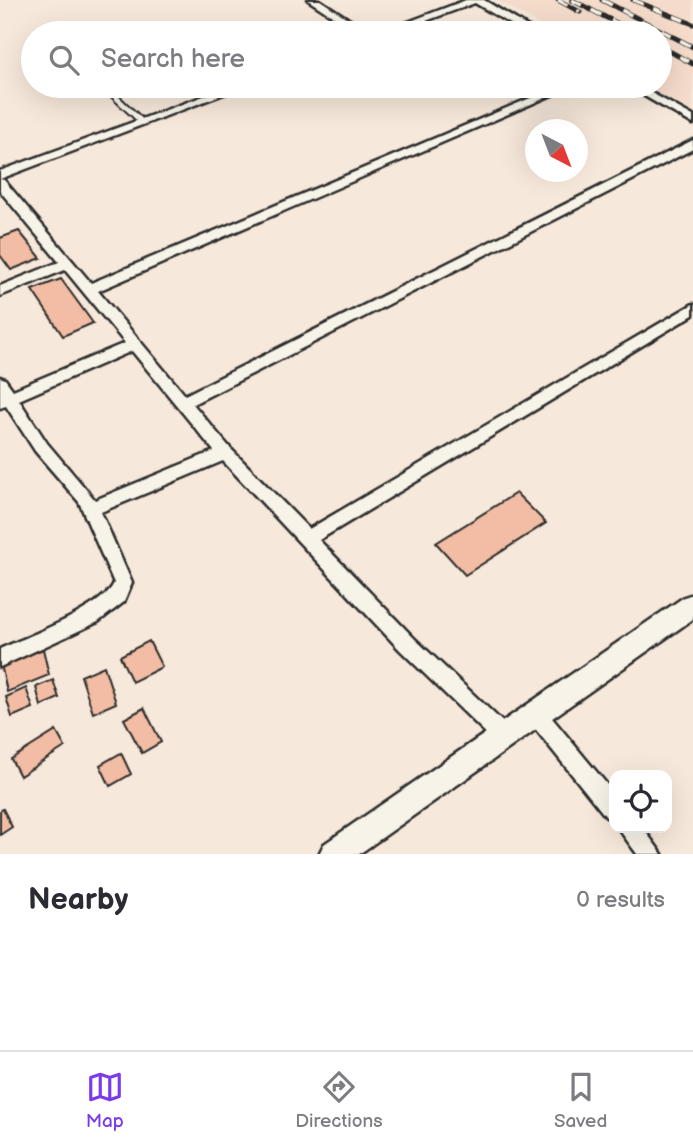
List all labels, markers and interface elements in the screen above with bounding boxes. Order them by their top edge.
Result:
search box [21,21,672,98]
icon: search [45,41,83,79]
text: Search here [101,44,245,75]
north arrow [525,119,588,182]
map controls [609,770,672,833]
button: locate [609,770,672,833]
text: Nearby [28,882,128,918]
text: 0 results [576,886,665,914]
tab: Map [86,1068,124,1133]
tab: Directions [295,1068,383,1133]
tab: Saved [554,1068,607,1133]

